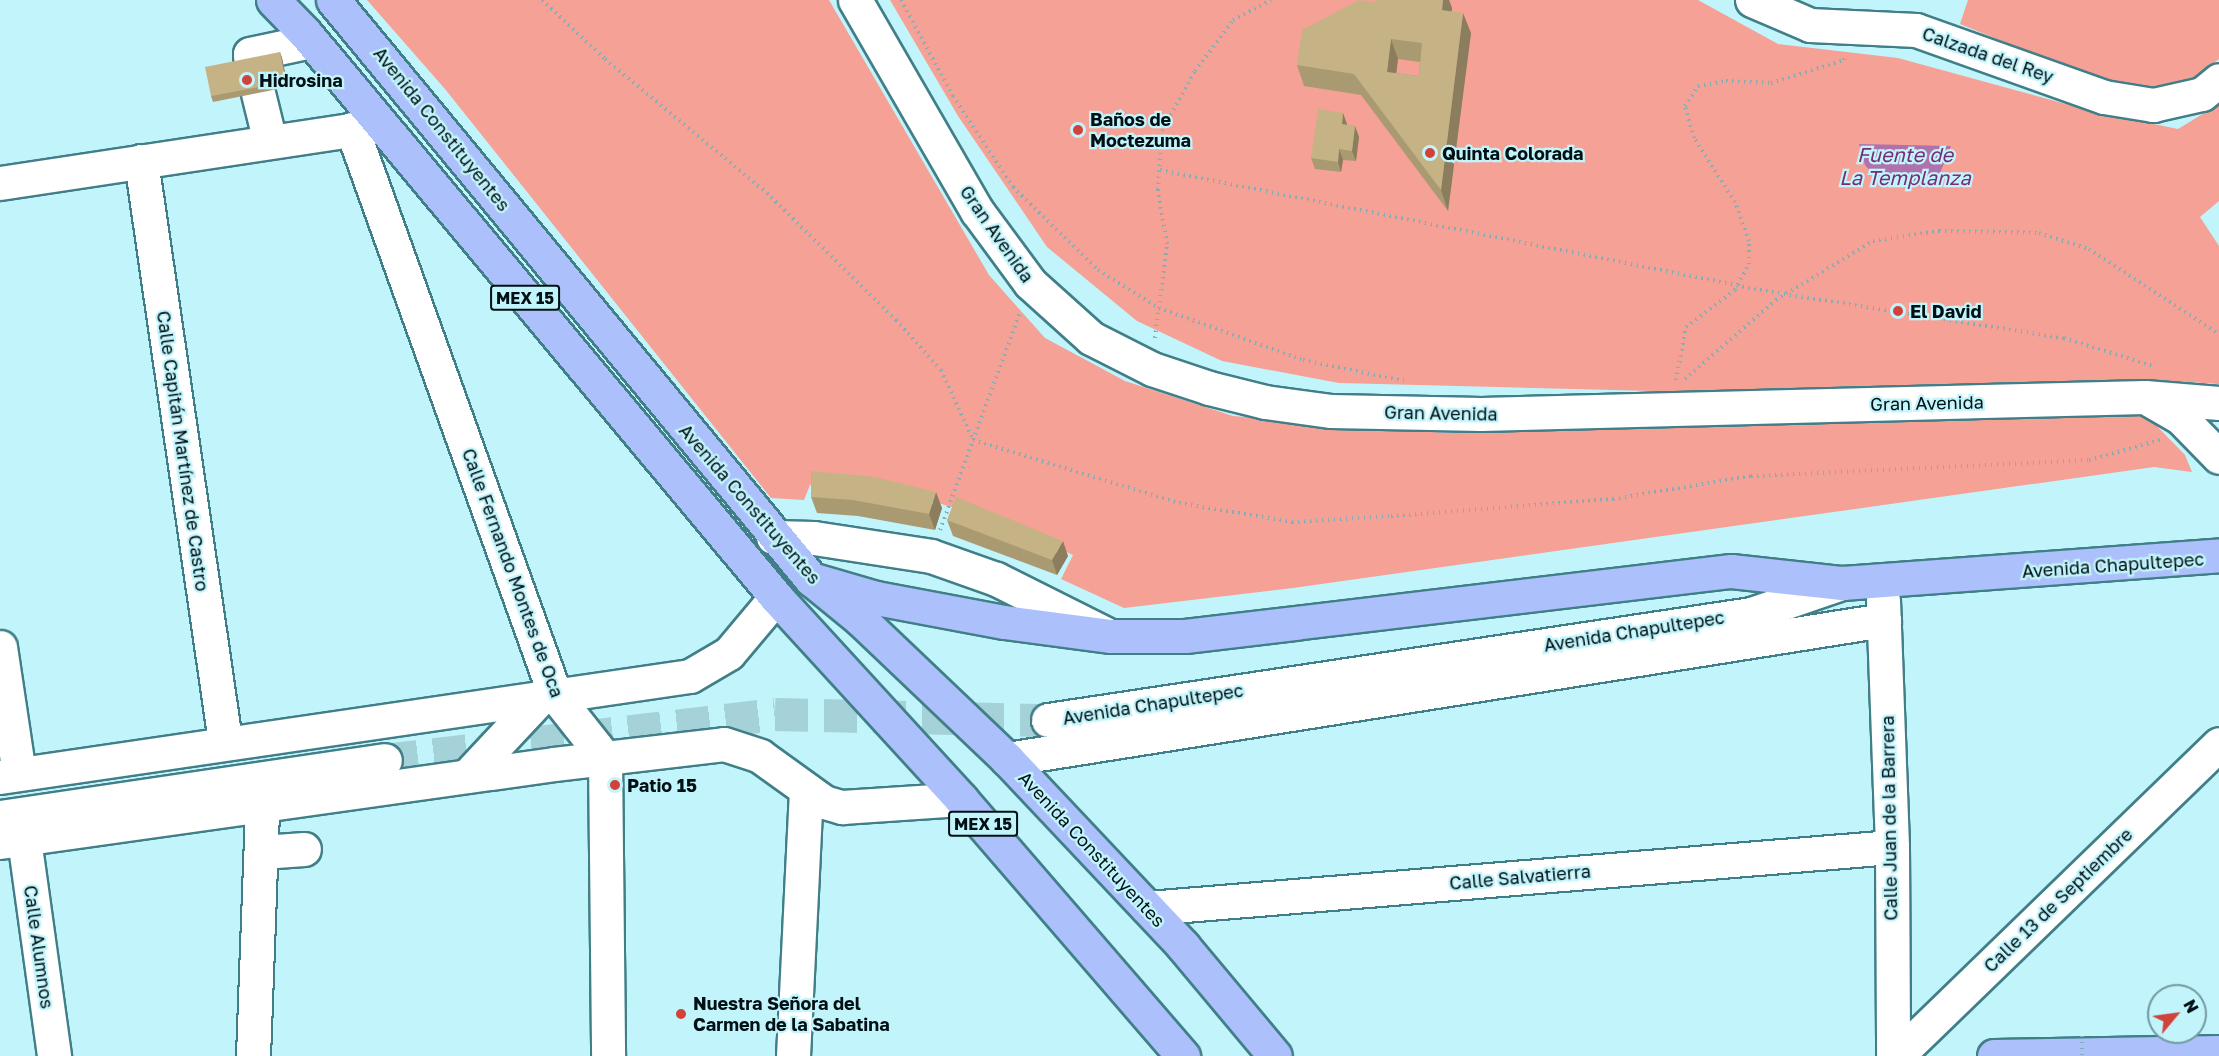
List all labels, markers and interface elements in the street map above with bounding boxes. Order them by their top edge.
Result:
street label: Calzada del Rey [1920,22,2056,88]
street label: Avenida Constituyentes [369,43,515,215]
place label: Hidrosina [259,69,343,91]
marker: Hidrosina [240,73,254,87]
place label: Baños de Moctezuma [1090,109,1191,152]
marker: Baños de Moctezuma [1071,123,1085,137]
place label: Quinta Colorada [1442,142,1584,164]
water label: Fuente de La Templanza [1839,142,1971,189]
marker: Quinta Colorada [1423,146,1437,160]
street label: Gran Avenida [956,181,1038,287]
road number: MEX 15 [489,285,561,311]
place label: El David [1910,300,1982,322]
marker: El David [1891,304,1905,318]
street label: Calle Capitán Martínez de Castro [153,309,213,593]
street label: Gran Avenida [1870,391,1984,415]
street label: Gran Avenida [1384,401,1498,425]
street label: Avenida Constituyentes [675,420,825,588]
street label: Calle Fernando Montes de Oca [458,445,568,701]
street label: Avenida Chapultepec [2021,548,2205,582]
street label: Avenida Chapultepec [1542,606,1726,656]
street label: Avenida Chapultepec [1061,679,1245,729]
street label: Calle Juan de la Barrera [1876,715,1902,921]
street label: Avenida Constituyentes [1014,767,1170,931]
place label: Patio 15 [627,774,697,796]
marker: Patio 15 [608,778,622,792]
road number: MEX 15 [947,811,1019,837]
street label: Calle 13 de Septiembre [1979,823,2137,977]
street label: Calle Salvatierra [1448,860,1592,894]
street label: Calle Alumnos [20,884,58,1010]
north arrow [2147,984,2207,1044]
place label: Nuestra Señora del Carmen de la Sabatina [693,993,890,1036]
text: N [2179,996,2203,1016]
marker: Nuestra Señora del Carmen de la Sabatina [674,1007,688,1021]

